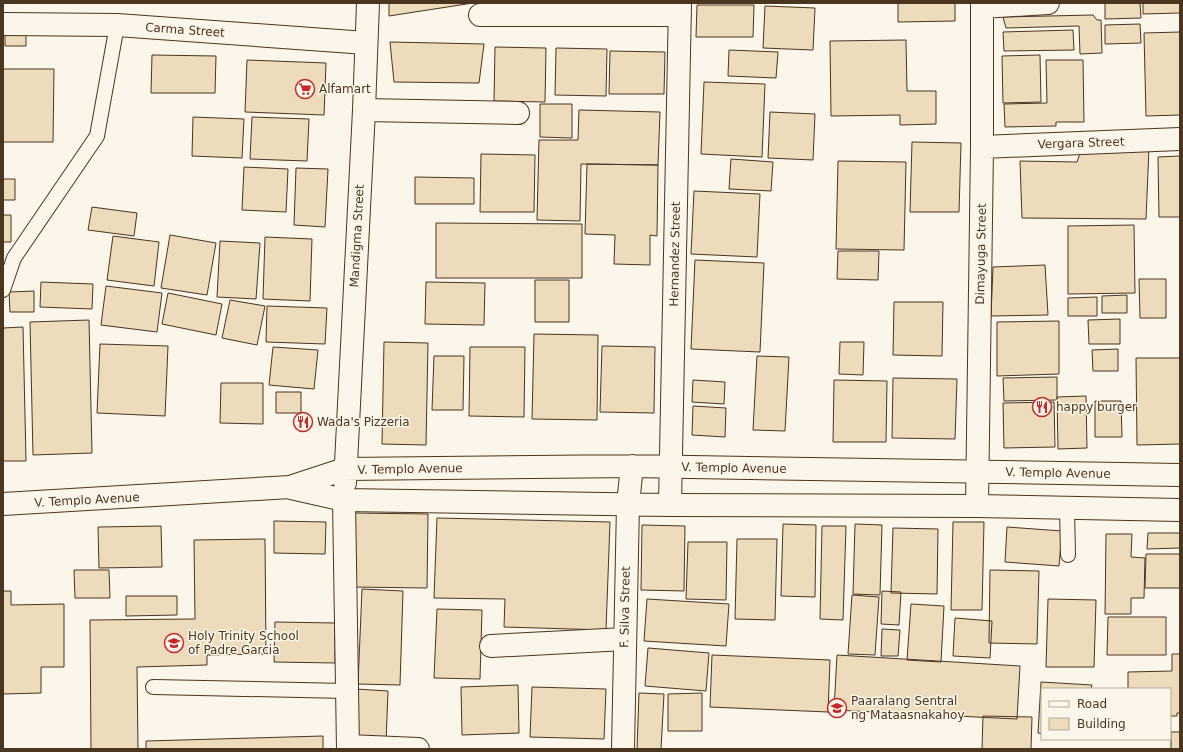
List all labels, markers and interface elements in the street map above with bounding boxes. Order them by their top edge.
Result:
street label: Carma Street [145,20,226,40]
supermarket icon: Alfamart [294,78,316,100]
place label: Alfamart [319,82,371,96]
street label: Vergara Street [1037,134,1125,152]
street label: Mandigma Street [347,184,367,288]
street label: Hernandez Street [667,201,683,307]
street label: Dimayuga Street [973,203,989,305]
restaurant icon: happy burger [1031,396,1053,418]
place label: happy burger [1056,400,1137,414]
restaurant icon: Wada's Pizzeria [292,411,314,433]
place label: Wada's Pizzeria [317,415,410,429]
street label: V. Templo Avenue [681,460,787,476]
street label: V. Templo Avenue [357,461,463,477]
street label: V. Templo Avenue [1005,465,1111,481]
street label: V. Templo Avenue [34,490,140,510]
street label: F. Silva Street [617,566,633,648]
place label: Holy Trinity School of Padre Garcia [188,629,299,657]
school or university icon: Holy Trinity School of Padre Garcia [163,632,185,654]
legend [1041,688,1171,740]
place label: Paaralang Sentral ng Mataasnakahoy [851,694,965,722]
school or university icon: Paaralang Sentral ng Mataasnakahoy [826,697,848,719]
text: Road [1077,697,1107,711]
text: Building [1077,717,1126,731]

